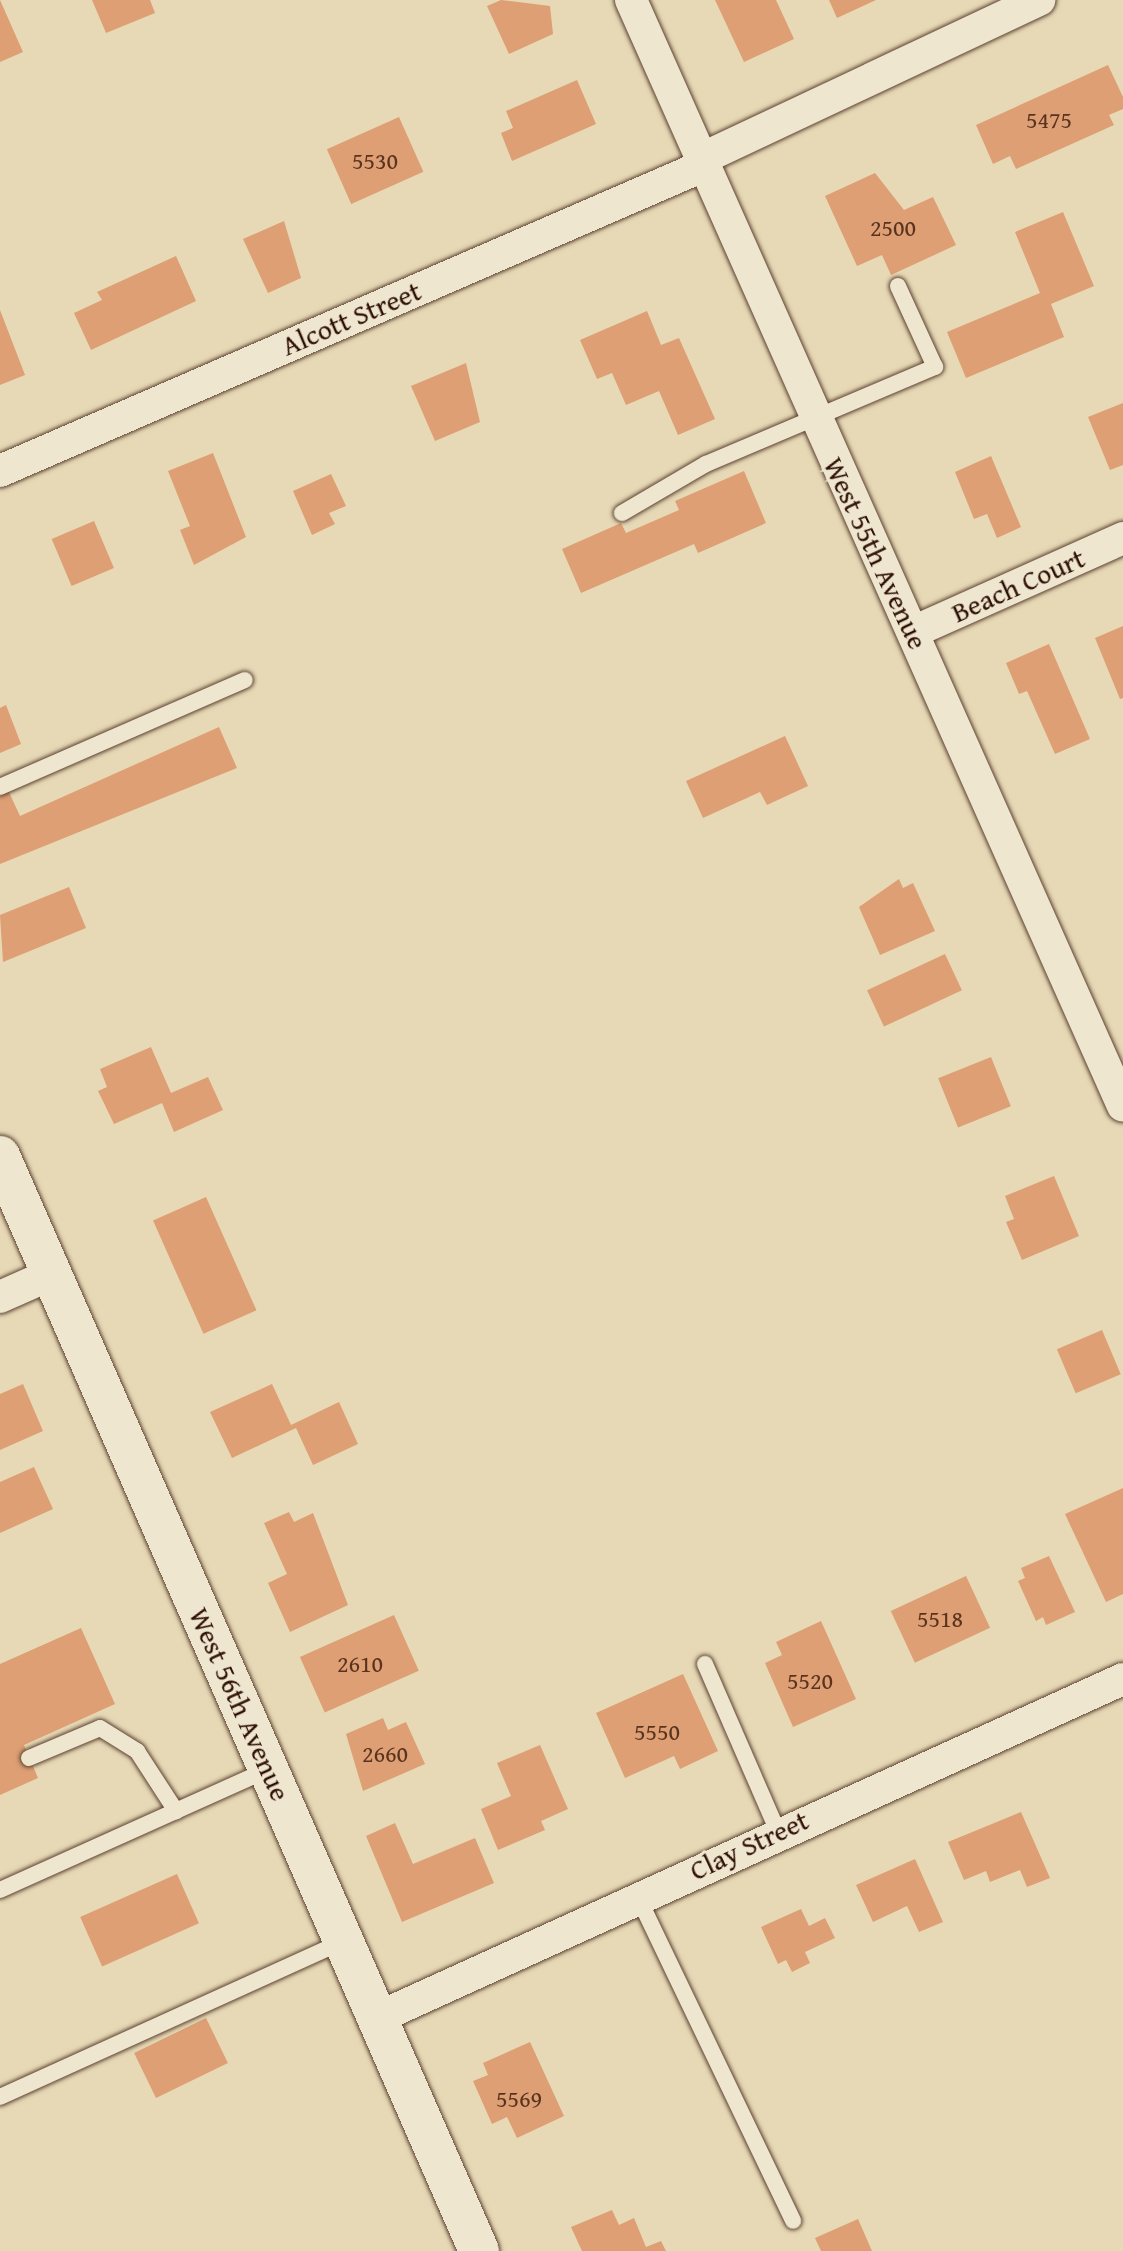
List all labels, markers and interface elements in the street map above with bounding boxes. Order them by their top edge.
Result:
house number: 5475 [1026,106,1072,134]
house number: 5530 [352,147,398,175]
house number: 2500 [870,214,916,242]
street label: Alcott Street [276,274,426,362]
street label: West 55th Avenue [817,452,935,654]
street label: Beach Court [946,541,1090,629]
street label: West 56th Avenue [182,1602,298,1806]
house number: 5518 [917,1605,963,1633]
house number: 2610 [337,1650,383,1678]
house number: 5520 [787,1667,833,1695]
house number: 5550 [634,1718,680,1746]
house number: 2660 [362,1740,408,1768]
street label: Clay Street [684,1803,814,1887]
house number: 5569 [496,2085,542,2113]

